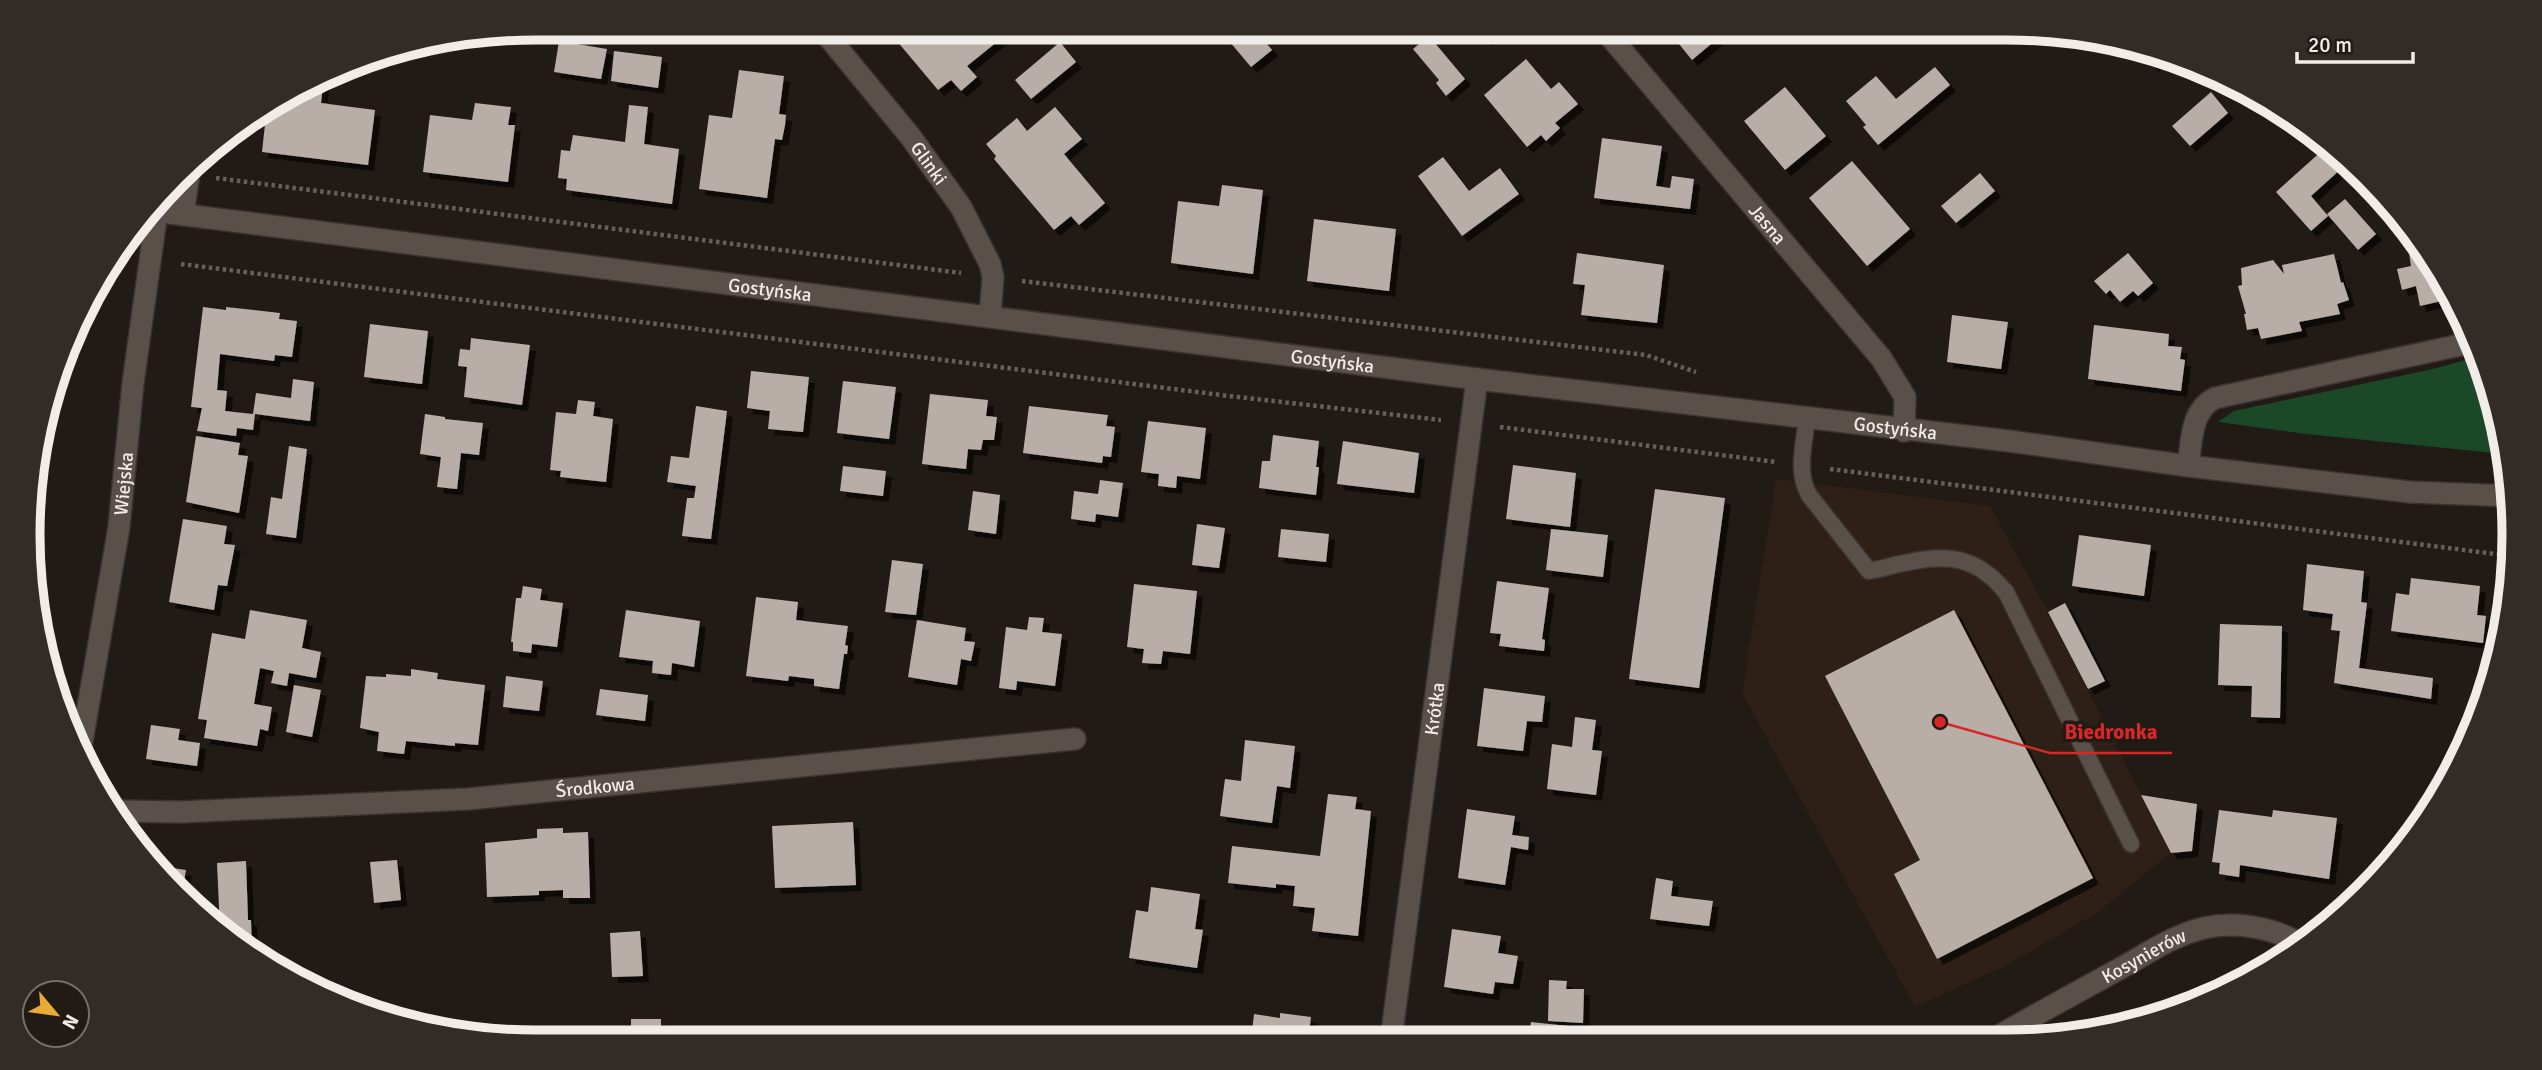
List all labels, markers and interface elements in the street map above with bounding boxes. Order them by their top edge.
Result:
scale bar [2297,21,2412,65]
text: 20 m [2308,32,2352,58]
street label: Glinki [905,137,952,190]
street label: Jasna [1743,199,1791,250]
street label: Gostyńska [727,273,813,307]
street label: Gostyńska [1289,344,1376,379]
street label: Gostyńska [1852,412,1939,446]
street label: Wiejska [109,451,139,516]
street label: Krótka [1420,681,1450,737]
callout: Biedronka [2050,711,2172,753]
text: Biedronka [2064,719,2158,745]
street label: Środkowa [555,772,636,803]
street label: Kosynierów [2098,924,2190,989]
north arrow [21,979,91,1049]
text: N [56,1010,84,1033]

